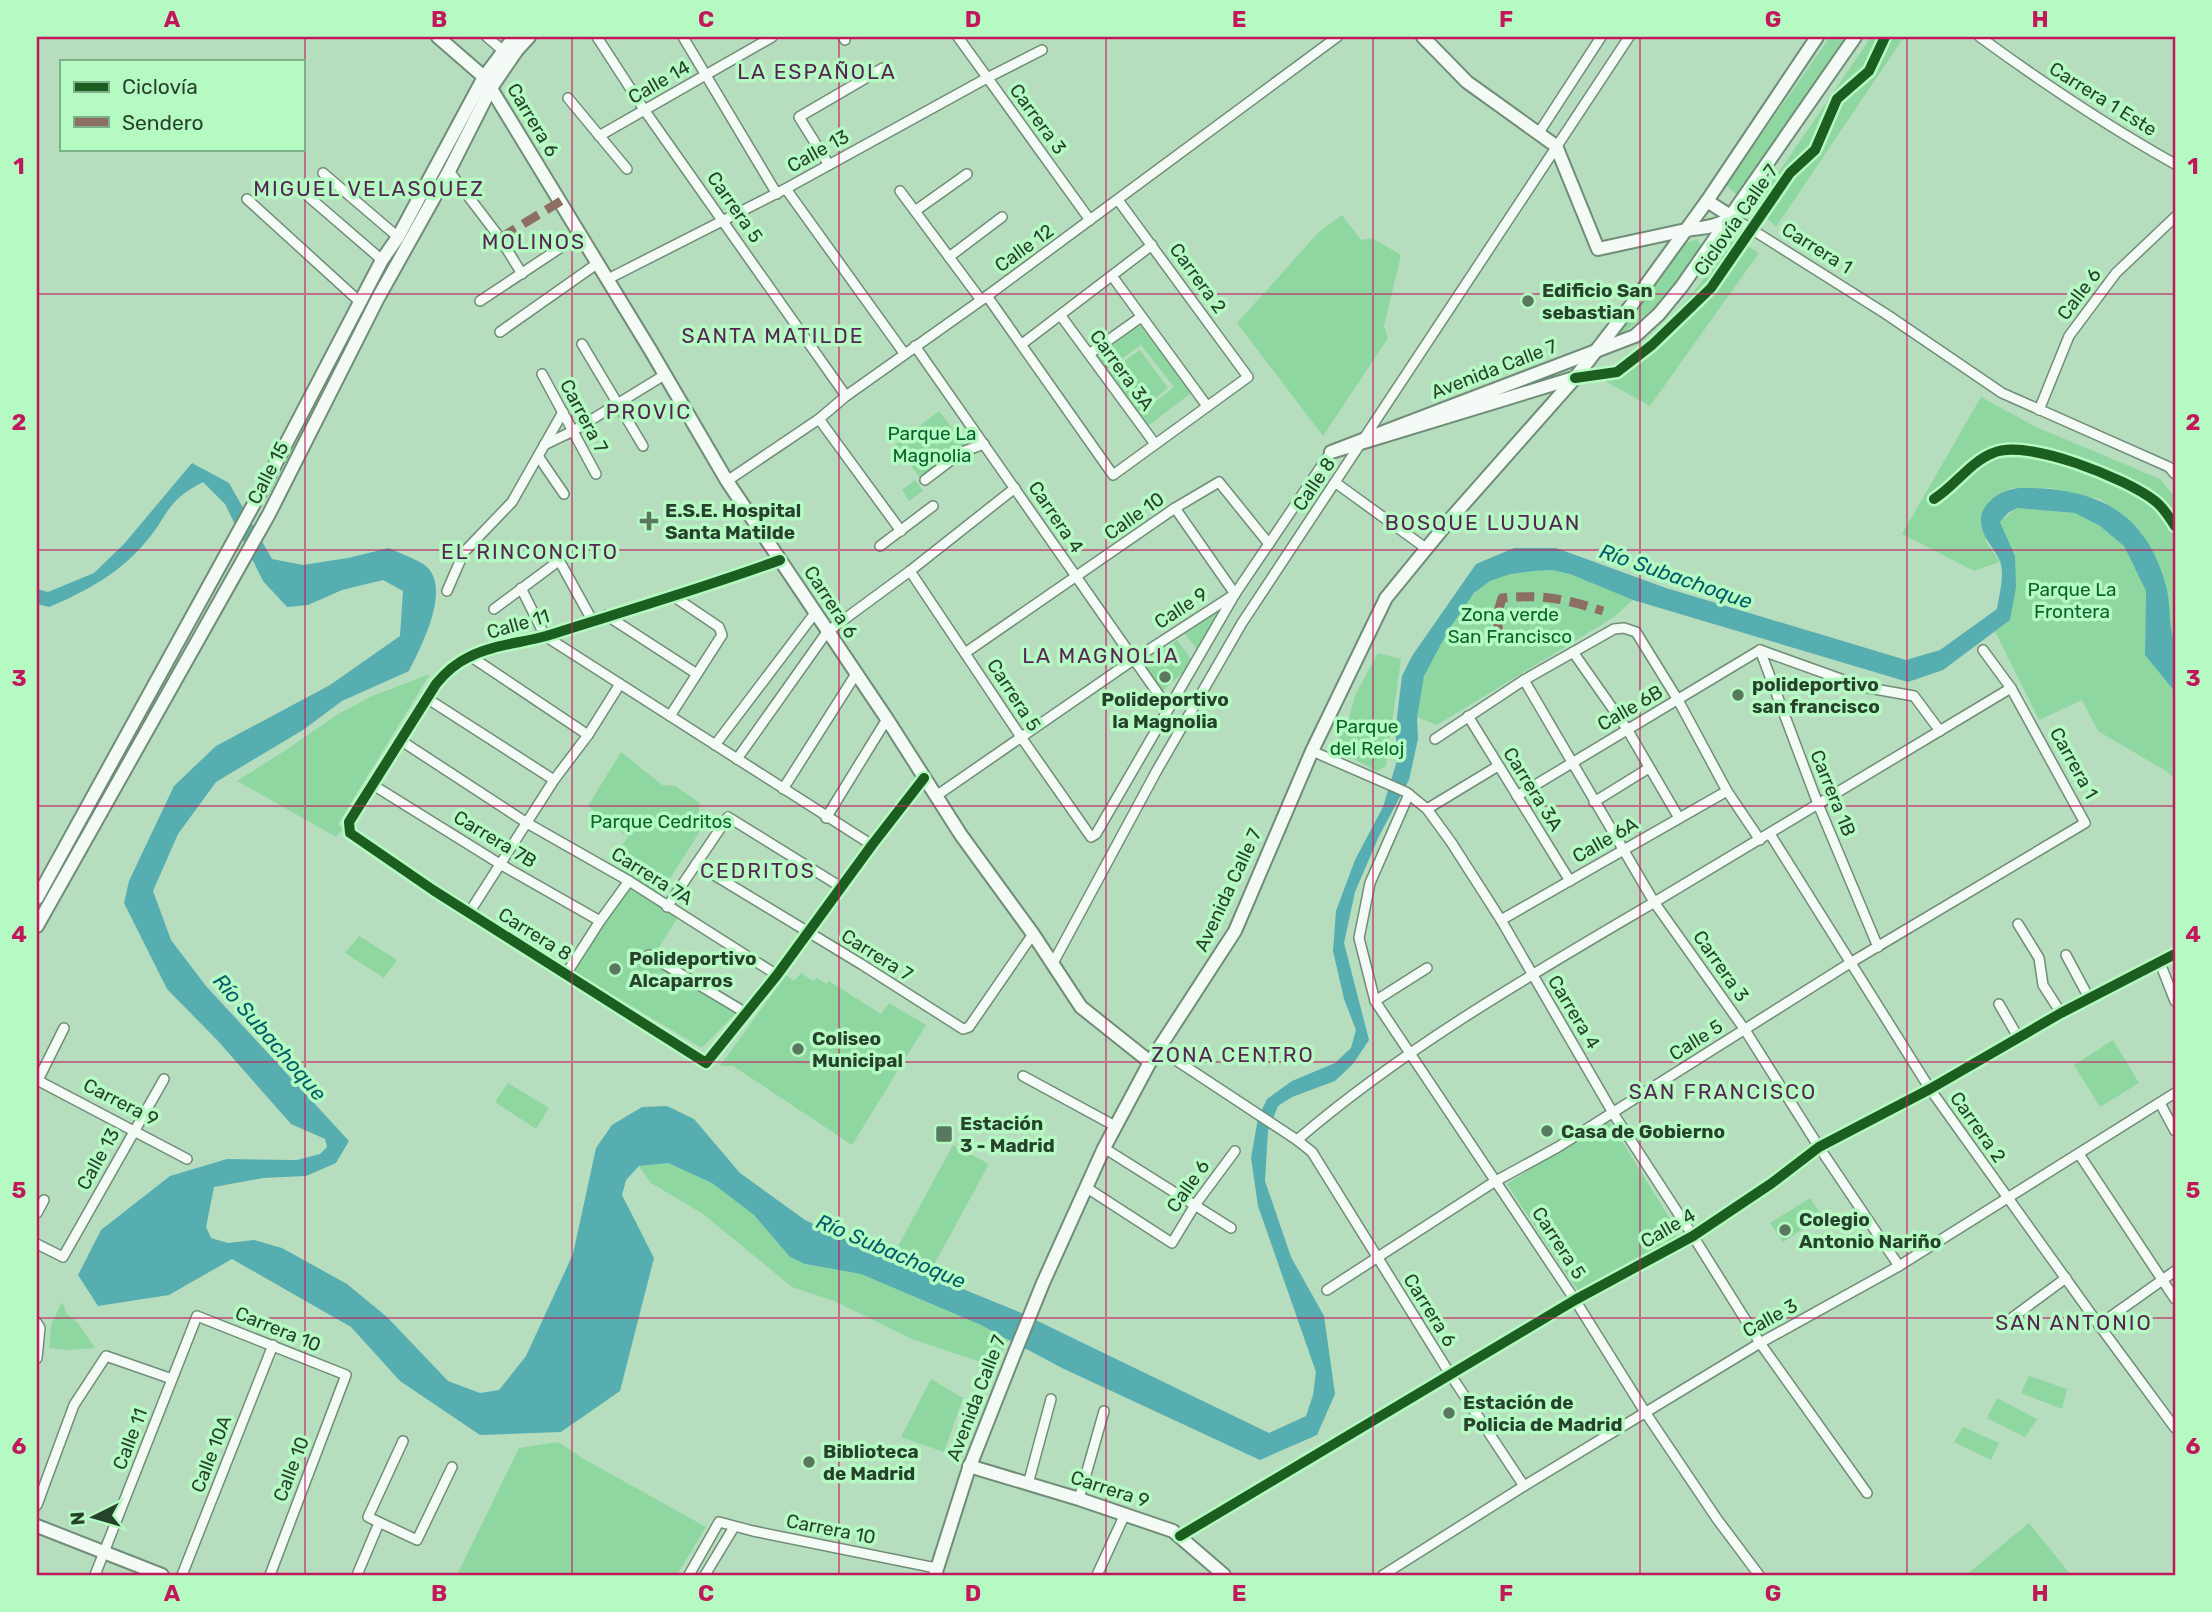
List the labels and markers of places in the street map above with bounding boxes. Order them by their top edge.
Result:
place label: Edificio San sebastian [1542,279,1653,324]
marker: Edificio San sebastian [1520,293,1536,309]
place label: E.S.E. Hospital Santa Matilde [665,499,801,544]
marker: E.S.E. Hospital Santa Matilde [639,511,659,531]
marker: Polideportivo la Magnolia [1157,669,1173,685]
place label: polideportivo san francisco [1752,673,1880,718]
marker: polideportivo san francisco [1730,687,1746,703]
place label: Polideportivo la Magnolia [1101,688,1229,733]
place label: Polideportivo Alcaparros [629,947,757,992]
marker: Polideportivo Alcaparros [607,961,623,977]
place label: Coliseo Municipal [812,1027,903,1072]
marker: Coliseo Municipal [790,1041,806,1057]
place label: Estación 3 - Madrid [960,1112,1055,1157]
place label: Casa de Gobierno [1561,1120,1725,1143]
marker: Casa de Gobierno [1539,1123,1555,1139]
marker: Estación 3 - Madrid [934,1124,954,1144]
place label: Colegio Antonio Nariño [1799,1208,1941,1253]
marker: Colegio Antonio Nariño [1777,1222,1793,1238]
place label: Estación de Policia de Madrid [1463,1391,1622,1436]
marker: Estación de Policia de Madrid [1441,1405,1457,1421]
place label: Biblioteca de Madrid [823,1440,919,1485]
marker: Biblioteca de Madrid [801,1454,817,1470]

